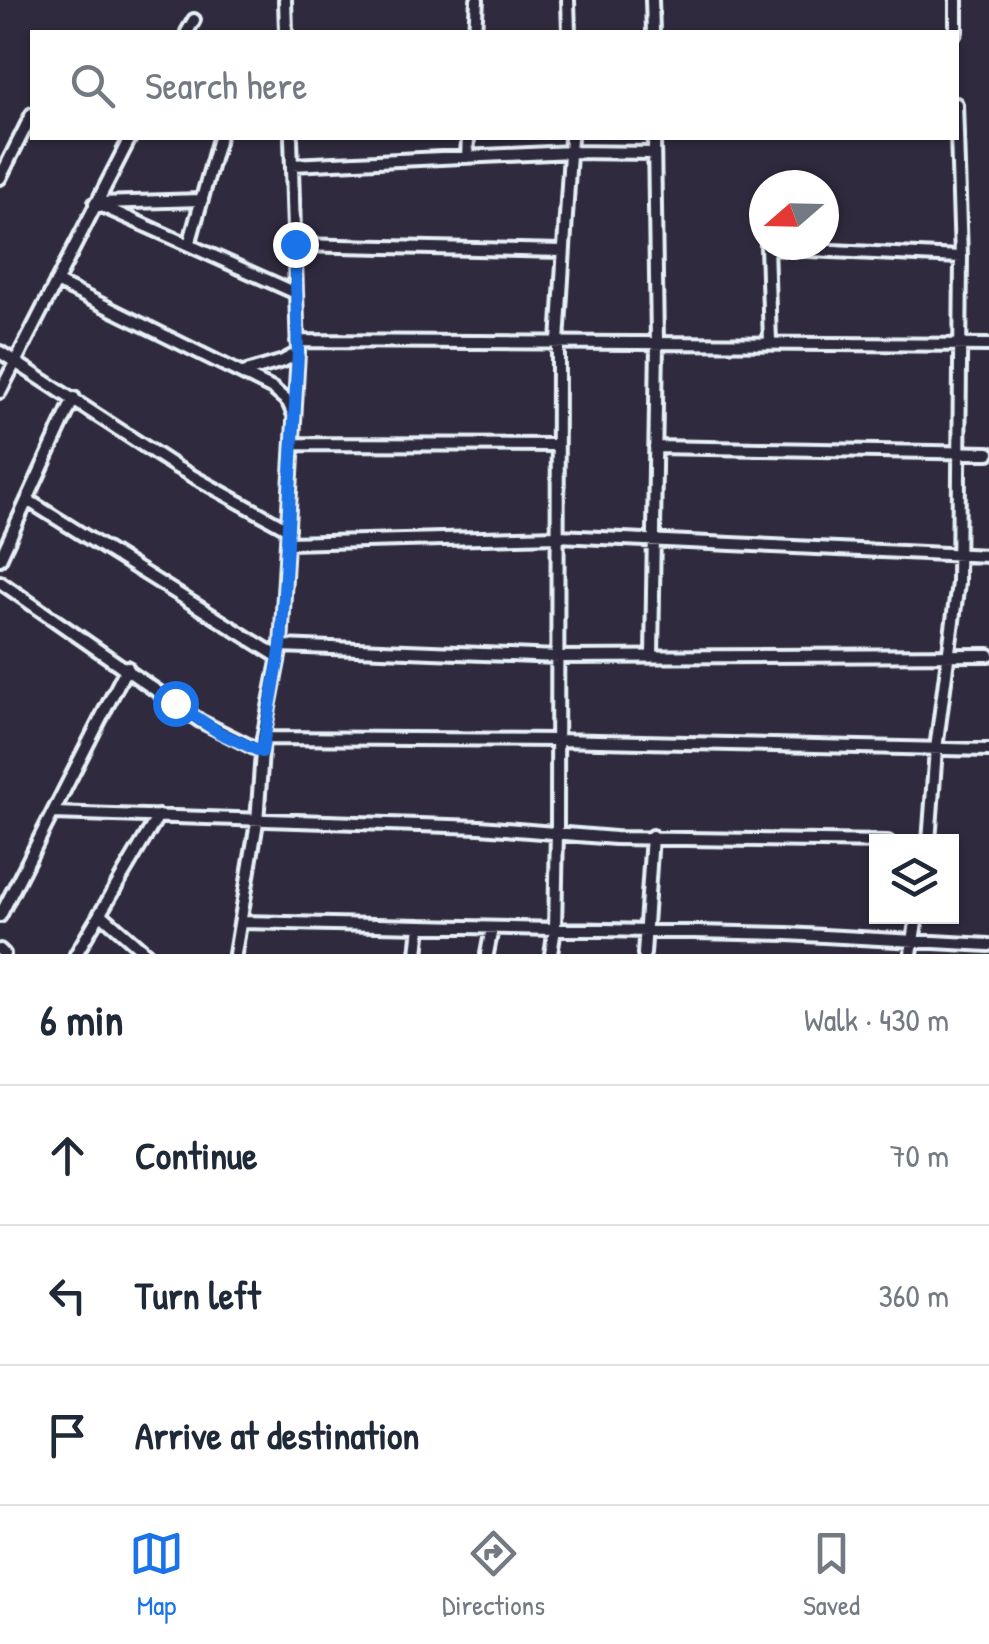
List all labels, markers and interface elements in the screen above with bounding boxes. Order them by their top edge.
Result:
search box [30,30,959,140]
icon: search [65,58,120,113]
text: Search here [145,59,307,111]
north arrow [749,170,839,260]
route end [273,222,319,268]
route start [153,681,199,727]
map controls [869,834,959,924]
button: layers [869,834,959,924]
text: 6 min [40,991,123,1048]
text: Walk · 430 m [804,998,949,1041]
icon: ahead [40,1128,95,1183]
text: Continue [135,1129,257,1181]
text: 70 m [890,1134,949,1177]
icon: left [40,1268,95,1323]
text: Turn left [135,1269,260,1321]
text: 360 m [878,1274,949,1317]
icon: arrive [40,1408,95,1463]
text: Arrive at destination [135,1409,419,1461]
tab: Map [129,1526,184,1624]
tab: Directions [442,1526,545,1624]
tab: Saved [803,1526,860,1624]

